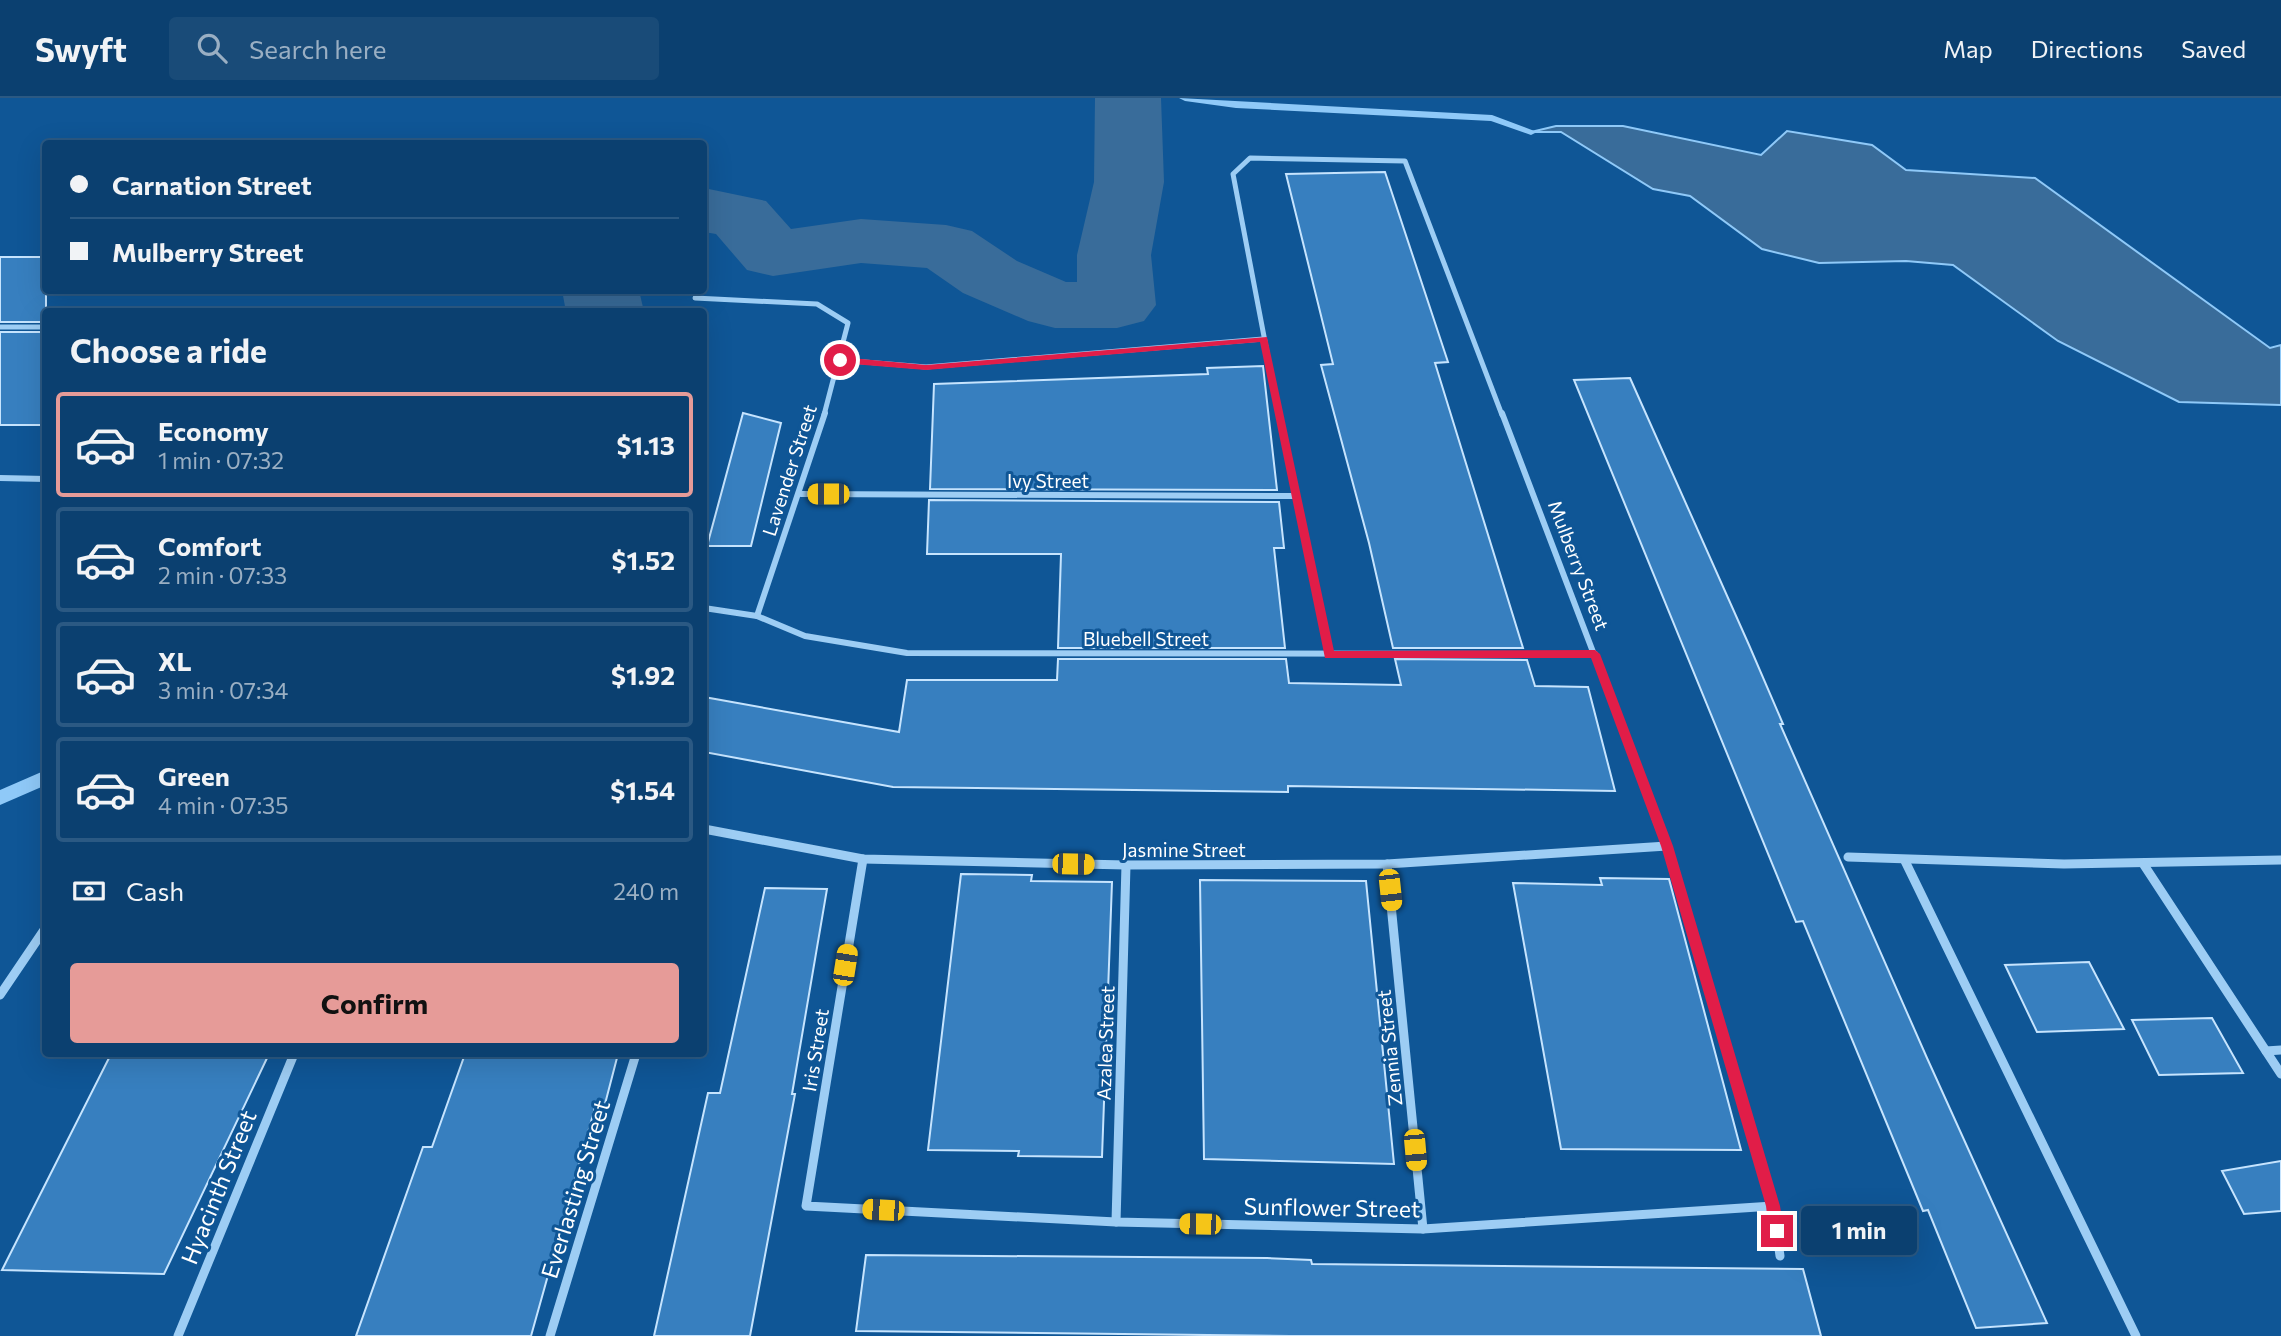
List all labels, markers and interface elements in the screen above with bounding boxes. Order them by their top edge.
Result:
search box [169,17,659,80]
text: Swyft [35,28,127,69]
icon: search [193,29,231,67]
text: Search here [249,33,386,64]
text: Map [1943,34,1993,63]
text: Directions [2031,34,2143,63]
text: Saved [2181,34,2246,63]
text: Carnation Street [112,169,312,200]
text: Mulberry Street [112,236,304,267]
text: Choose a ride [70,330,267,370]
route start [824,344,856,376]
street label: Lavender Street [757,401,821,539]
icon: car [74,413,137,476]
text: Economy [158,415,269,446]
text: $1.13 [616,429,675,460]
text: 1 min · 07:32 [158,446,284,474]
street label: Ivy Street [1007,469,1089,492]
car [808,484,850,505]
street label: Mulberry Street [1544,497,1614,633]
icon: car [74,528,137,591]
text: Comfort [158,530,261,561]
text: $1.52 [611,544,675,575]
text: 2 min · 07:33 [158,561,287,589]
street label: Bluebell Street [1083,627,1209,650]
icon: car [74,643,137,706]
text: XL [158,645,192,676]
text: $1.92 [611,659,675,690]
text: 3 min · 07:34 [158,676,288,704]
icon: car [74,758,137,821]
text: Green [158,760,230,791]
text: $1.54 [610,774,675,805]
text: 4 min · 07:35 [158,791,288,819]
street label: Jasmine Street [1122,838,1246,861]
car [1052,853,1095,875]
car [1378,868,1403,912]
icon: cash [70,872,108,910]
text: Cash [126,875,184,906]
text: 240 m [613,877,679,905]
car [832,943,859,987]
button: Confirm [70,963,679,1043]
street label: Azalea Street [1092,985,1119,1101]
street label: Zennia Street [1371,989,1407,1107]
street label: Iris Street [797,1007,833,1093]
street label: Everlasting Street [535,1097,615,1281]
street label: Hyacinth Street [174,1106,262,1268]
car [1403,1128,1428,1172]
street label: Sunflower Street [1244,1191,1420,1223]
car [862,1198,905,1222]
callout: 1 min [1802,1206,1917,1256]
car [1179,1213,1222,1235]
route end [1761,1215,1793,1247]
text: 1 min [1832,1216,1886,1244]

